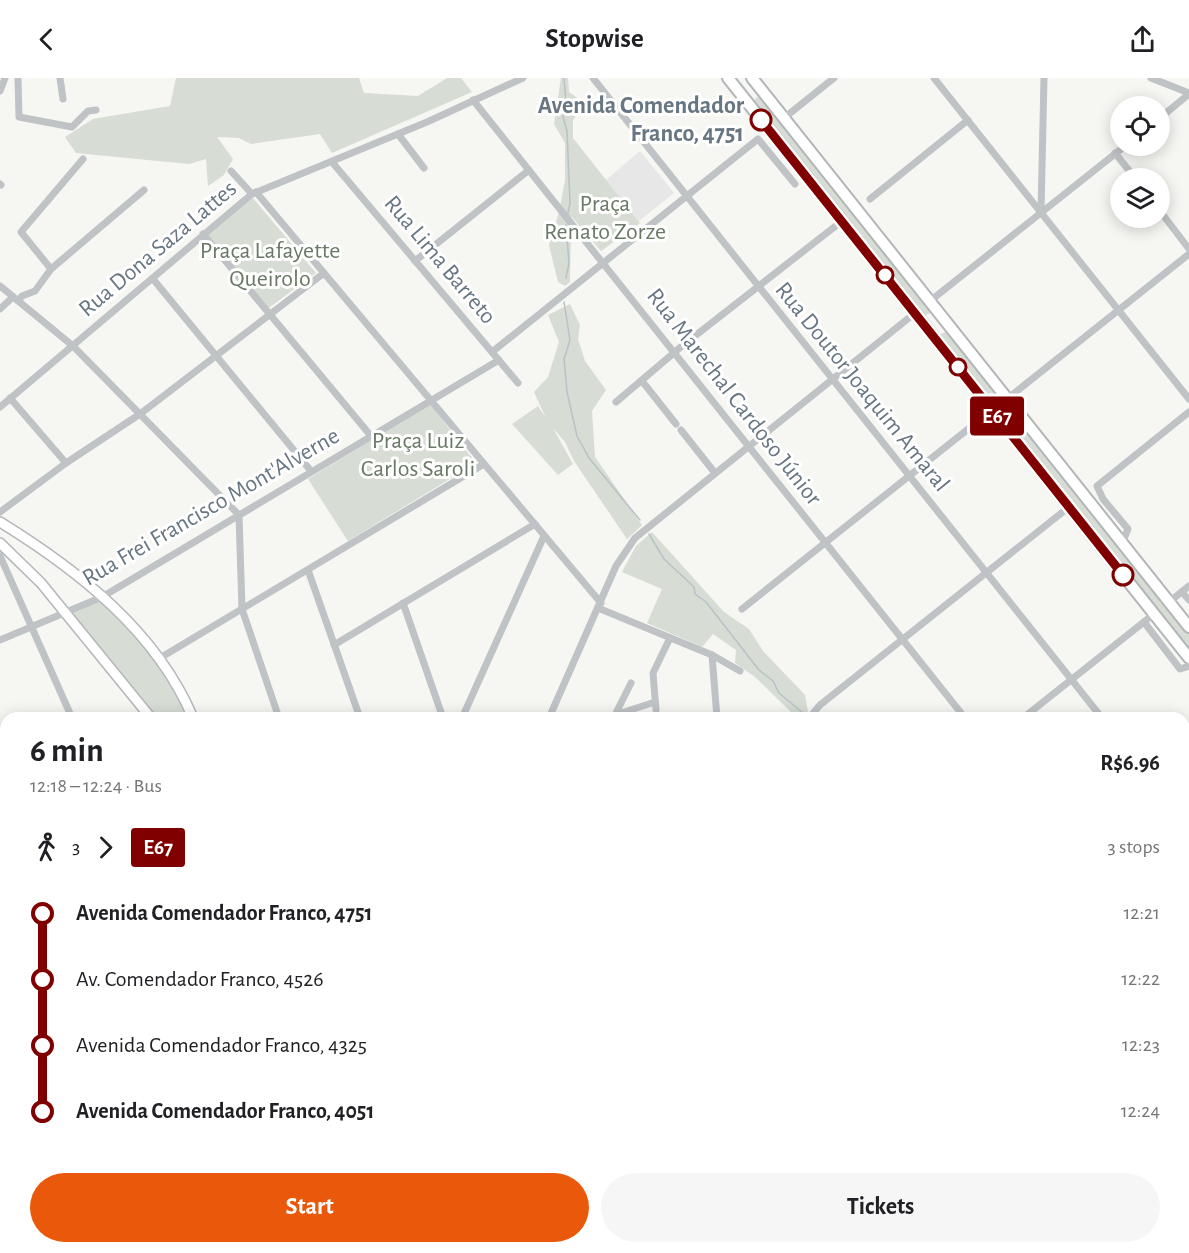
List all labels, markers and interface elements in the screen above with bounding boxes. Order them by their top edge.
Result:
icon: back [30,23,63,56]
icon: share [1126,23,1159,56]
text: Stopwise [545,25,644,52]
place label: Avenida Comendador Franco, 4751 [538,94,745,146]
map controls [1110,96,1170,228]
button: locate [1110,96,1170,156]
marker: Avenida Comendador Franco, 4751 [750,109,772,131]
button: layers [1110,168,1170,228]
street label: Rua Dona Saza Lattes [75,176,241,322]
street label: Rua Lima Barreto [380,191,500,329]
park label: Praça Renato Zorze [544,192,666,244]
park label: Praça Lafayette Queirolo [200,239,340,291]
unlabelled marker [876,266,894,284]
street label: Rua Doutor Joaquim Amaral [770,278,954,496]
street label: Rua Marechal Cardoso Júnior [642,284,826,510]
unlabelled marker [949,358,967,376]
line badge: E67 [962,396,1032,436]
text: E67 [982,406,1012,427]
street label: Rua Frei Francisco Mont'Alverne [78,424,344,590]
park label: Praça Luiz Carlos Saroli [361,429,475,481]
unlabelled marker [1112,564,1134,586]
text: 6 min [30,735,104,768]
text: R$6.96 [1100,752,1160,774]
text: 12:18 – 12:24 · Bus [30,776,162,796]
icon: walk [30,831,63,864]
icon: forward [89,831,122,864]
text: 3 [72,837,80,857]
text: E67 [143,837,173,858]
text: 3 stops [1108,837,1160,857]
text: Avenida Comendador Franco, 4751 [76,902,372,924]
text: 12:21 [1123,903,1160,923]
text: Av. Comendador Franco, 4526 [76,968,324,990]
text: 12:22 [1121,969,1160,989]
text: Avenida Comendador Franco, 4325 [76,1034,367,1056]
text: 12:23 [1122,1035,1160,1055]
text: Avenida Comendador Franco, 4051 [76,1100,374,1122]
text: 12:24 [1121,1101,1160,1121]
button: Start [30,1173,589,1242]
button: Tickets [601,1173,1160,1242]

